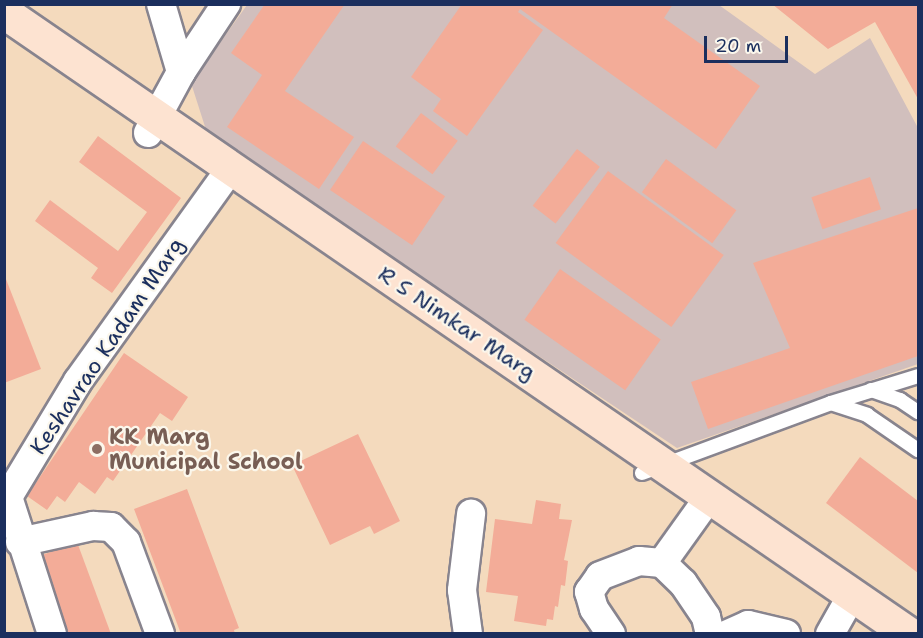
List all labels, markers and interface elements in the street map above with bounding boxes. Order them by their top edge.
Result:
scale bar [707,24,791,62]
text: 20 m [715,34,761,58]
street label: Keshavrao Kadam Marg [24,232,190,460]
street label: R S Nimkar Marg [373,260,541,386]
place label: KK Marg Municipal School [109,423,303,475]
marker: KK Marg Municipal School [90,442,104,456]

